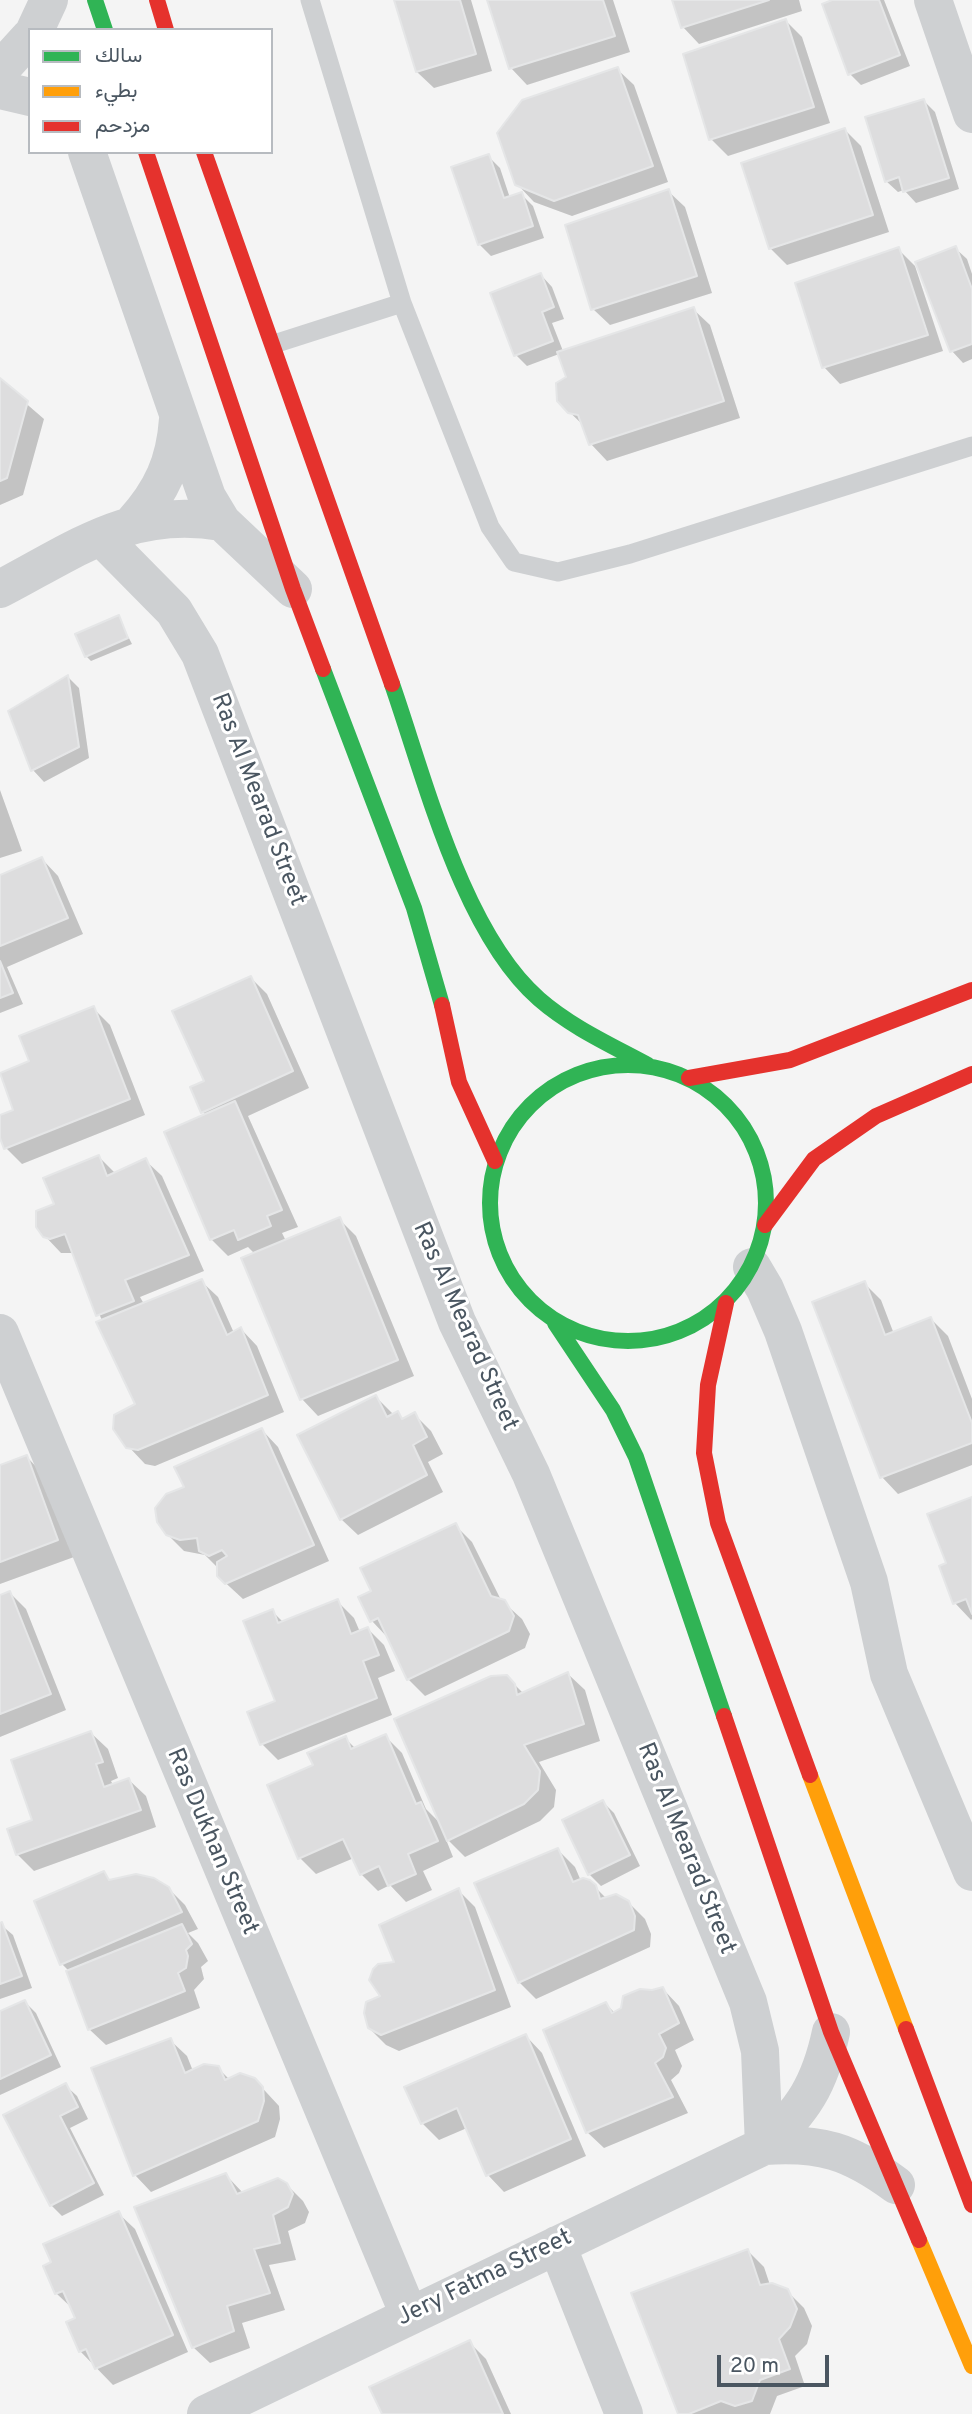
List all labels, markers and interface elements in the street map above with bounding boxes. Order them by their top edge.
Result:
legend [28,28,273,154]
text: سالك [95,43,142,70]
text: بطيء [95,78,138,105]
text: مزدحم [95,113,150,140]
street label: Ras Al Mearad Street [203,690,311,910]
street label: Ras Al Mearad Street [405,1218,523,1436]
street label: Ras Al Mearad Street [629,1739,741,1959]
street label: Ras Dukhan Street [159,1744,263,1940]
street label: Jery Fatma Street [393,2224,577,2334]
scale bar [720,2340,832,2384]
text: 20 m [730,2353,779,2380]

